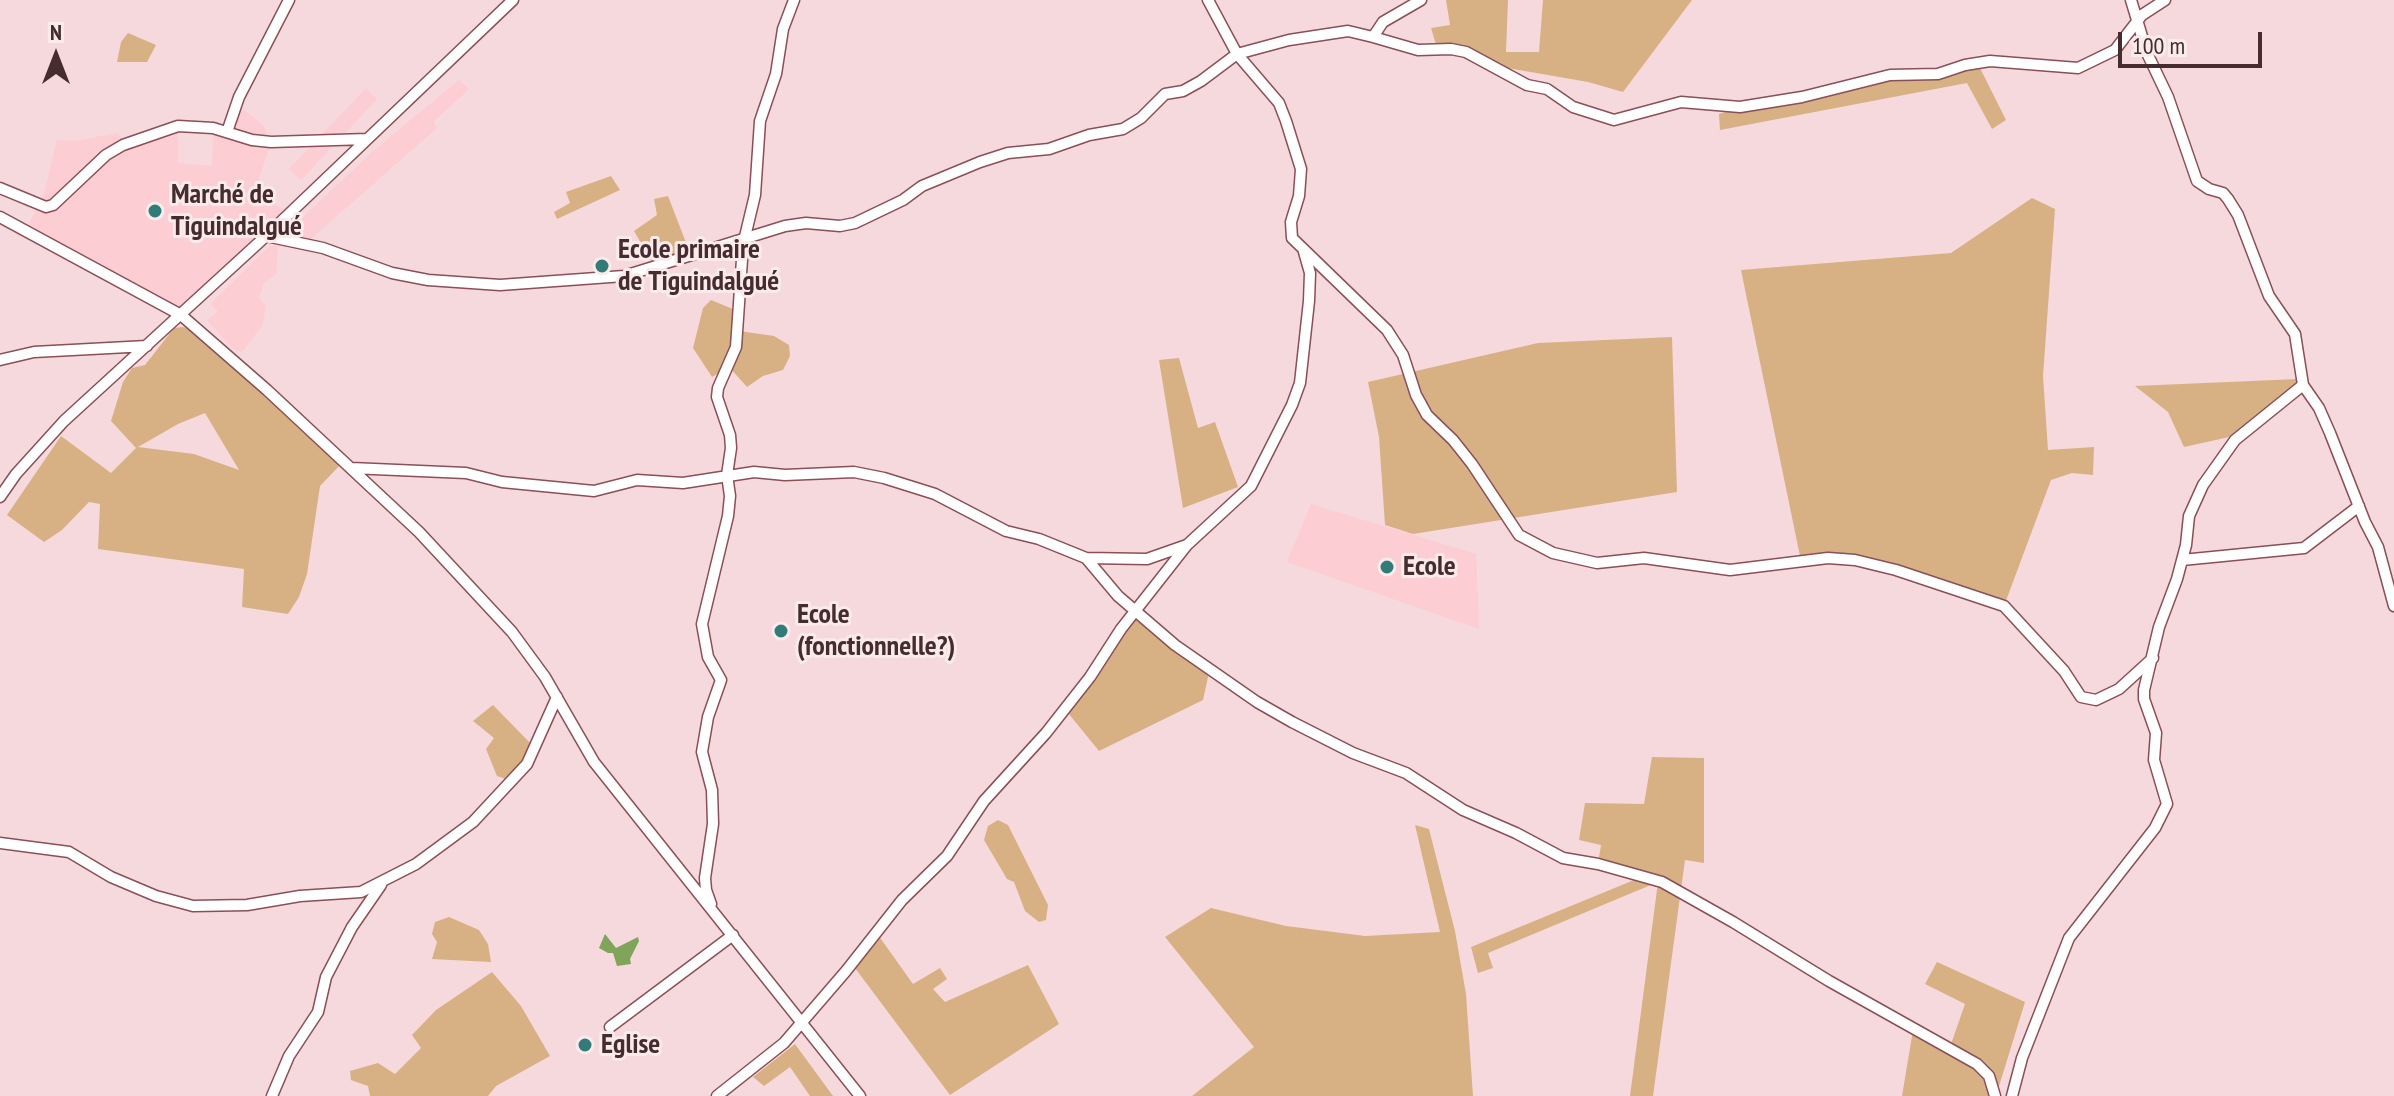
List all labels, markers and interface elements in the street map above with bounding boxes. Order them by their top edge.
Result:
north arrow [16,16,96,96]
scale bar [2122,16,2266,66]
text: N [50,18,62,46]
text: 100 m [2132,30,2185,61]
place label: Marché de Tiguindalgué [171,178,302,244]
marker: Marché de Tiguindalgué [146,202,164,220]
place label: Ecole primaire de Tiguindalgué [618,233,779,299]
marker: Ecole primaire de Tiguindalgué [593,257,611,275]
place label: Ecole [1403,550,1456,584]
marker: Ecole [1378,558,1396,576]
place label: Ecole (fonctionnelle?) [797,598,955,664]
marker: Ecole (fonctionnelle?) [772,622,790,640]
place label: Eglise [601,1028,660,1062]
marker: Eglise [576,1036,594,1054]

